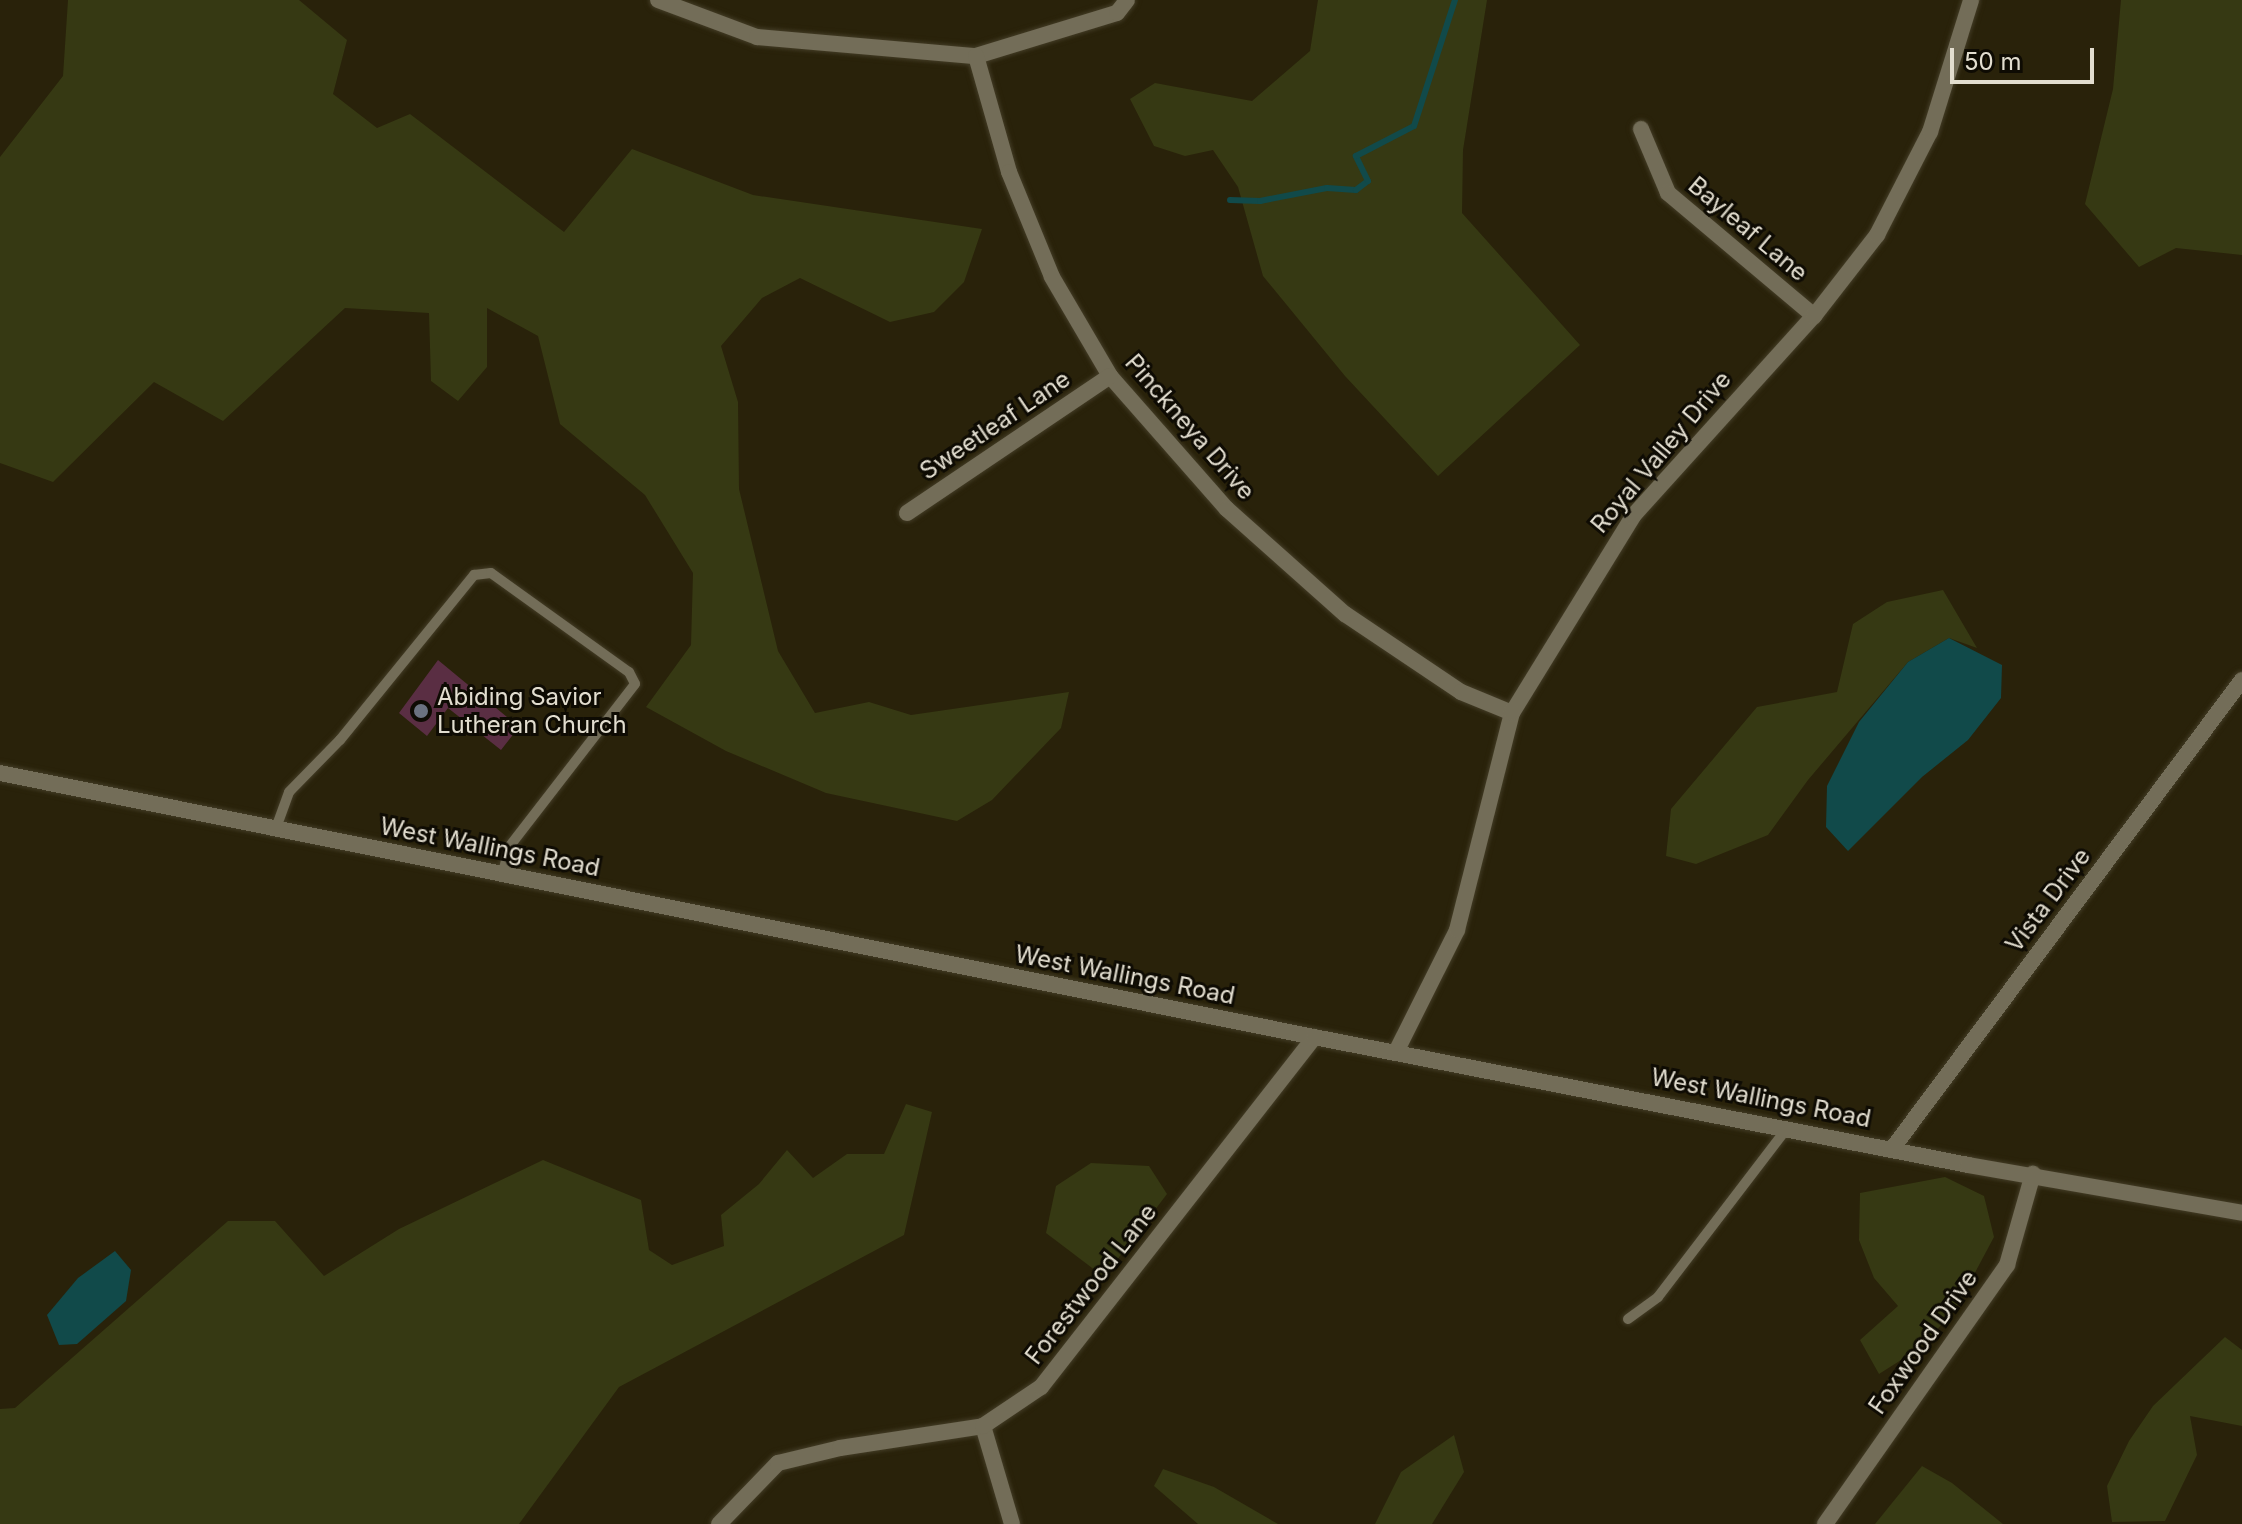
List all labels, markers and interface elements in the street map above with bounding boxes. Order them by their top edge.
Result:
scale bar [1954,32,2098,82]
text: 50 m [1964,47,2022,76]
street label: Bayleaf Lane [1683,171,1813,287]
street label: Pinckneya Drive [1119,348,1261,506]
street label: Sweetleaf Lane [914,364,1076,486]
street label: Royal Valley Drive [1585,365,1737,539]
place label: Abiding Savior Lutheran Church [437,683,627,739]
marker: Abiding Savior Lutheran Church [412,702,430,720]
street label: West Wallings Road [378,812,602,882]
street label: Vista Drive [2000,842,2096,958]
street label: West Wallings Road [1013,940,1237,1010]
street label: West Wallings Road [1649,1063,1873,1133]
street label: Forestwood Lane [1019,1198,1163,1370]
street label: Foxwood Drive [1863,1264,1983,1420]

